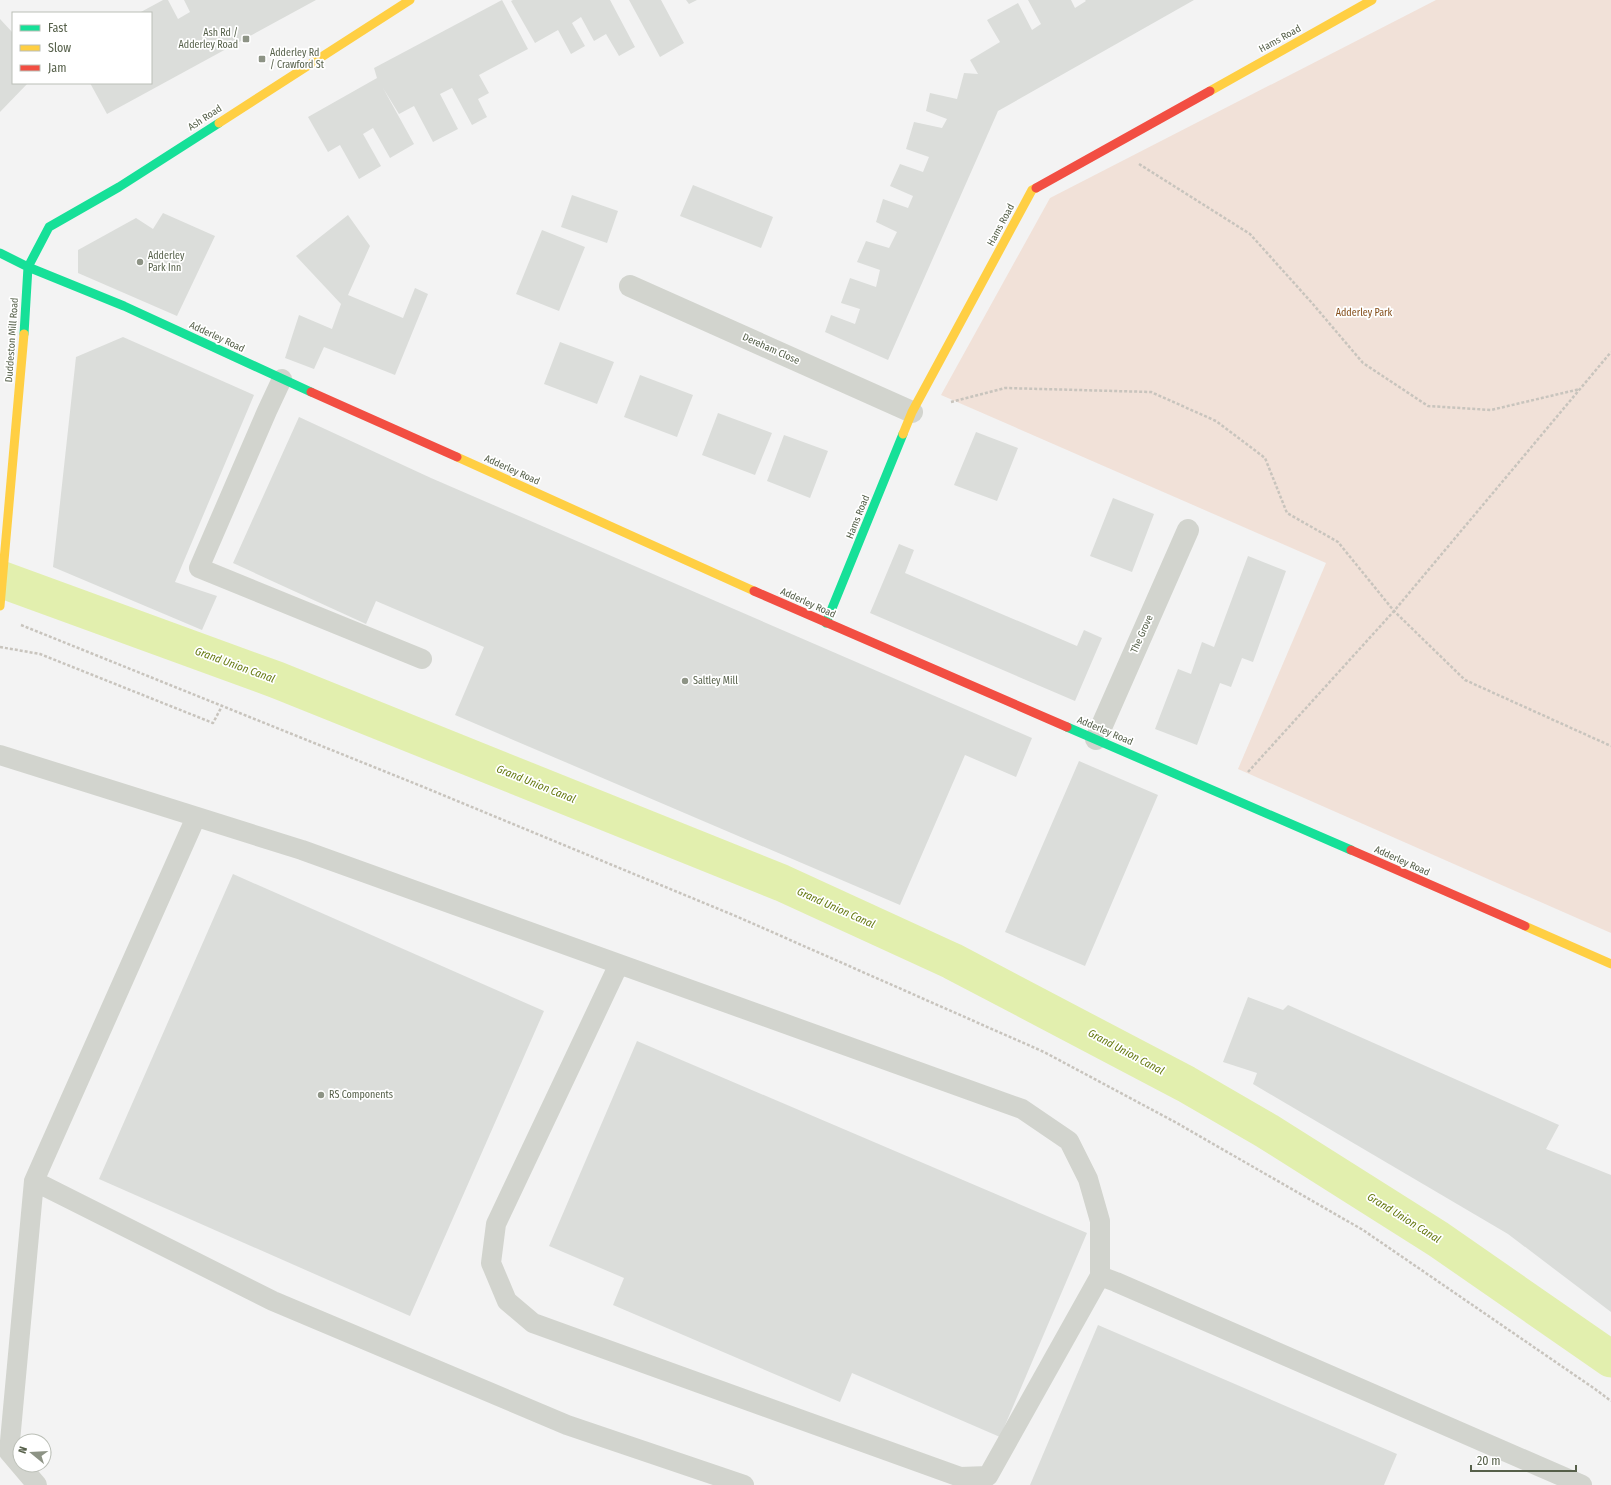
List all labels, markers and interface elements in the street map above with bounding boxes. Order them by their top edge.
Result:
legend [12,12,152,84]
text: Fast [48,21,67,35]
street label: Hams Road [1257,23,1303,55]
place label: Ash Rd / Adderley Road [179,27,238,51]
marker: Ash Rd / Adderley Road [241,34,251,44]
text: Slow [48,41,71,55]
place label: Adderley Rd / Crawford St [270,47,325,71]
marker: Adderley Rd / Crawford St [257,54,267,64]
text: Jam [48,61,66,75]
street label: Ash Road [186,103,224,133]
street label: Hams Road [985,202,1017,248]
place label: Adderley Park Inn [148,250,185,274]
marker: Adderley Park Inn [135,257,145,267]
street label: Duddeston Mill Road [3,297,21,383]
park label: Adderley Park [1336,307,1393,319]
street label: Adderley Road [188,319,246,355]
street label: Dereham Close [741,331,801,367]
street label: Adderley Road [482,452,542,488]
street label: Hams Road [844,493,872,541]
street label: Adderley Road [778,585,838,621]
street label: The Grove [1128,613,1156,655]
water label: Grand Union Canal [193,645,277,686]
place label: Saltley Mill [693,675,738,687]
marker: Saltley Mill [680,676,690,686]
street label: Adderley Road [1075,714,1135,748]
water label: Grand Union Canal [495,762,577,806]
street label: Adderley Road [1372,843,1432,879]
water label: Grand Union Canal [795,885,877,931]
water label: Grand Union Canal [1086,1027,1166,1078]
place label: RS Components [329,1089,393,1101]
marker: RS Components [316,1090,326,1100]
water label: Grand Union Canal [1365,1190,1443,1246]
north arrow [12,1433,52,1473]
text: N [16,1445,30,1455]
scale bar [1471,1447,1576,1473]
text: 20 m [1477,1454,1501,1468]

